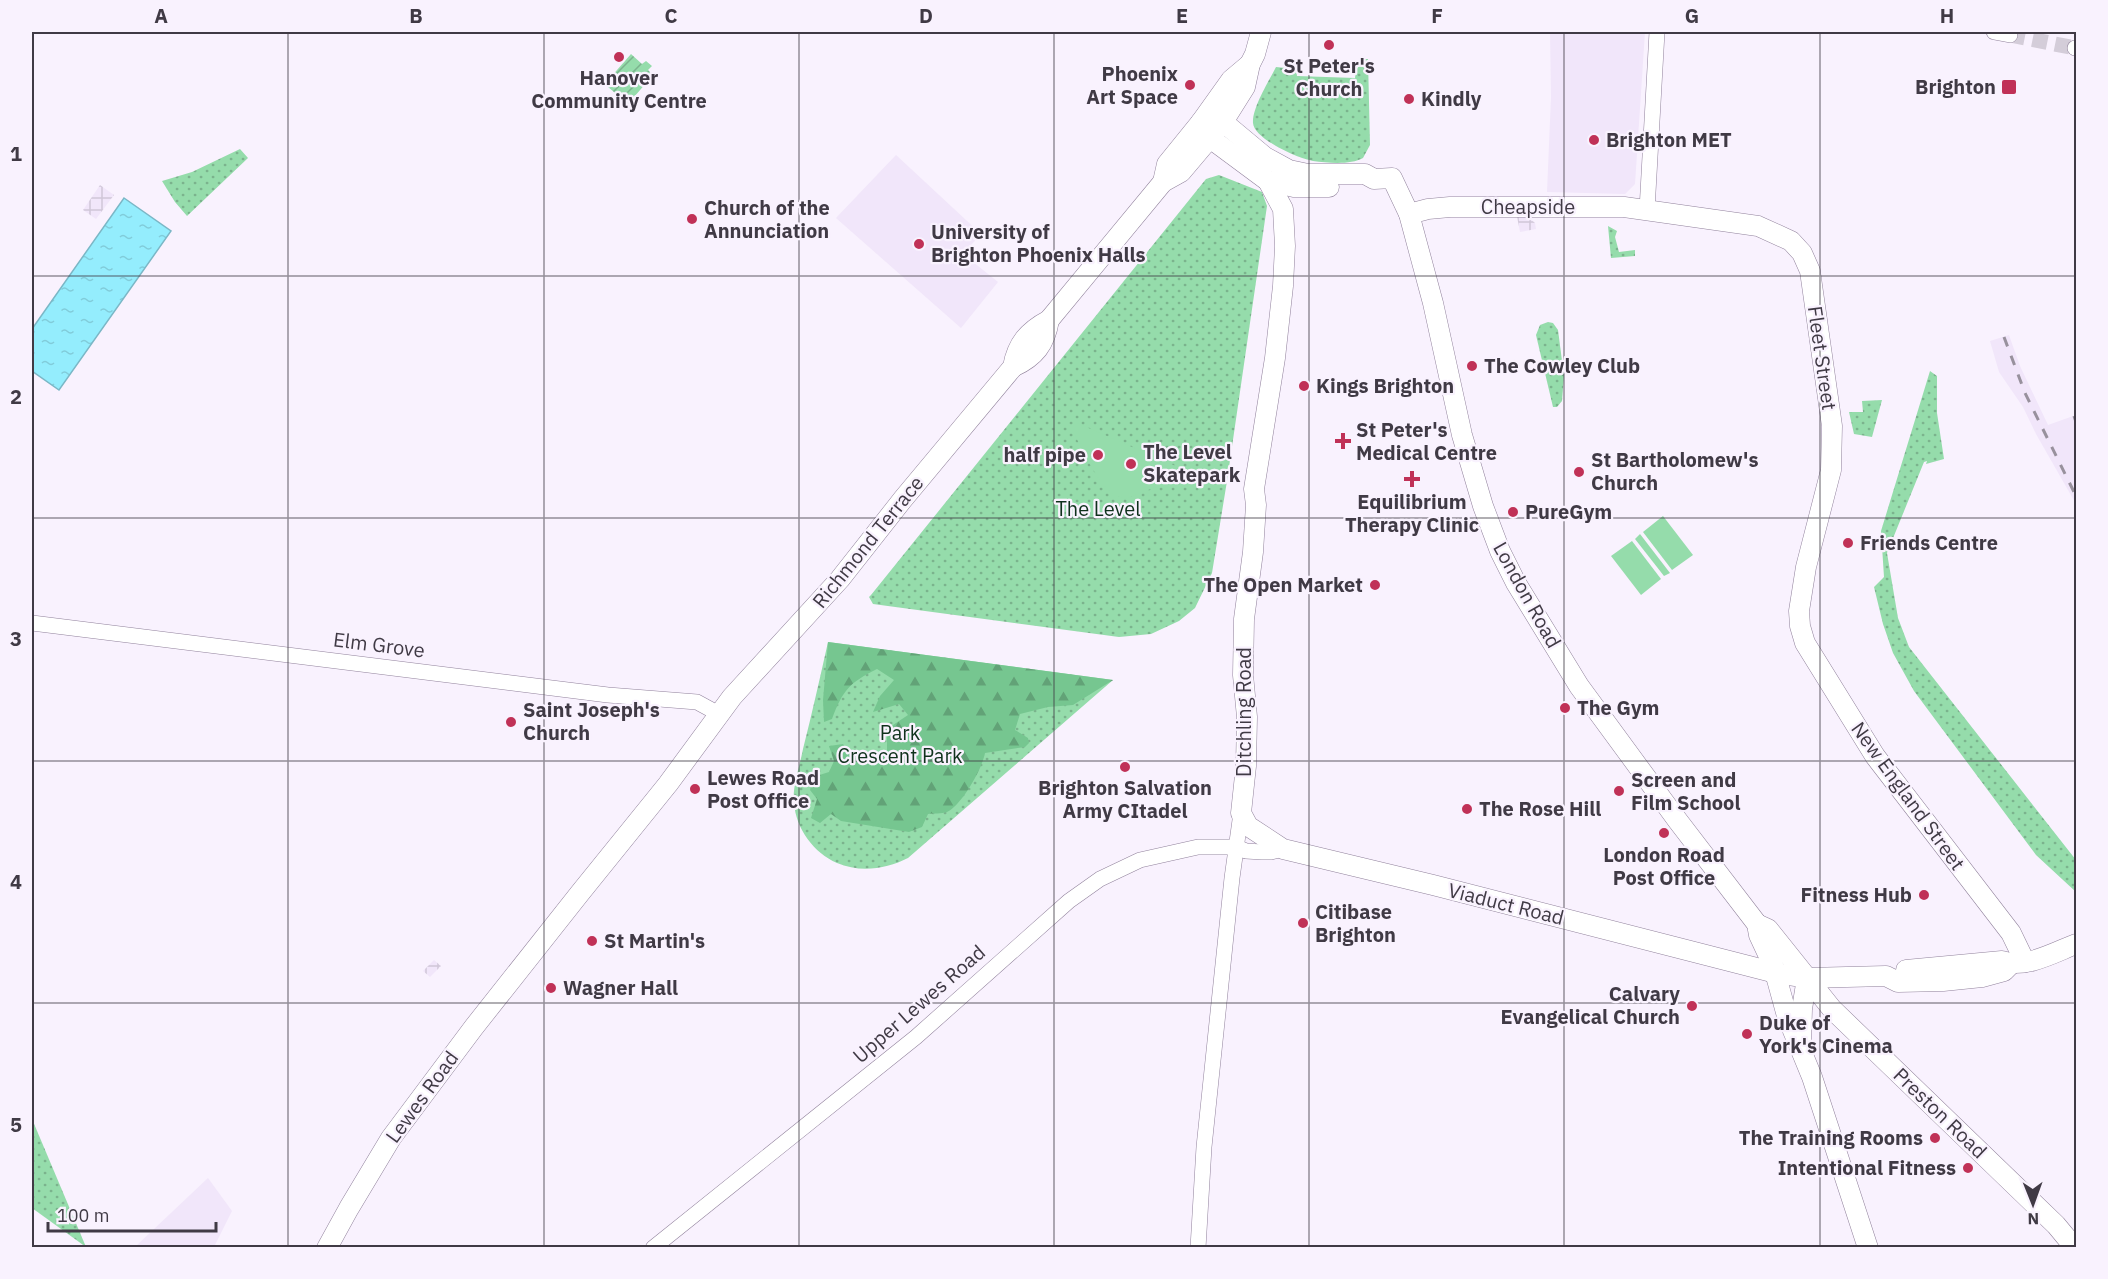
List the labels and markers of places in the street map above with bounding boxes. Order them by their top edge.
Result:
marker: St Peter's Church [1322,38,1336,52]
marker: Hanover Community Centre [612,50,626,64]
place label: St Peter's Church [1283,52,1375,102]
place label: Phoenix Art Space [1086,60,1178,110]
place label: Hanover Community Centre [531,64,707,114]
place label: Brighton [1915,73,1996,100]
marker: Phoenix Art Space [1183,78,1197,92]
marker: Brighton [2000,78,2018,96]
place label: Kindly [1421,85,1482,112]
marker: Kindly [1402,92,1416,106]
place label: Brighton MET [1606,126,1732,153]
marker: Brighton MET [1587,133,1601,147]
place label: Church of the Annunciation [704,194,830,244]
marker: Church of the Annunciation [685,212,699,226]
place label: University of Brighton Phoenix Halls [931,218,1146,268]
marker: University of Brighton Phoenix Halls [912,237,926,251]
place label: The Cowley Club [1484,352,1640,379]
marker: The Cowley Club [1465,359,1479,373]
place label: Kings Brighton [1316,372,1454,399]
marker: Kings Brighton [1297,379,1311,393]
place label: St Peter's Medical Centre [1356,416,1497,466]
marker: St Peter's Medical Centre [1334,432,1352,450]
place label: The Level Skatepark [1143,438,1241,488]
place label: half pipe [1003,441,1086,468]
place label: St Bartholomew's Church [1591,446,1759,496]
marker: half pipe [1091,448,1105,462]
marker: The Level Skatepark [1124,457,1138,471]
marker: St Bartholomew's Church [1572,465,1586,479]
marker: Equilibrium Therapy Clinic [1403,470,1421,488]
place label: Equilibrium Therapy Clinic [1345,488,1479,538]
place label: PureGym [1525,498,1612,525]
marker: PureGym [1506,505,1520,519]
place label: Friends Centre [1860,529,1998,556]
marker: Friends Centre [1841,536,1855,550]
place label: The Open Market [1203,571,1363,598]
marker: The Open Market [1368,578,1382,592]
place label: The Gym [1577,694,1660,721]
place label: Saint Joseph's Church [523,696,660,746]
marker: The Gym [1558,701,1572,715]
marker: Saint Joseph's Church [504,715,518,729]
marker: Brighton Salvation Army CItadel [1118,760,1132,774]
place label: Lewes Road Post Office [707,764,819,814]
place label: Screen and Film School [1631,766,1740,816]
place label: Brighton Salvation Army CItadel [1038,774,1212,824]
marker: Lewes Road Post Office [688,782,702,796]
marker: Screen and Film School [1612,784,1626,798]
place label: The Rose Hill [1479,795,1601,822]
marker: The Rose Hill [1460,802,1474,816]
marker: London Road Post Office [1657,826,1671,840]
place label: London Road Post Office [1603,841,1725,891]
place label: Fitness Hub [1800,881,1912,908]
marker: Fitness Hub [1917,888,1931,902]
place label: Citibase Brighton [1315,898,1396,948]
marker: Citibase Brighton [1296,916,1310,930]
place label: St Martin's [604,927,705,954]
marker: St Martin's [585,934,599,948]
place label: Wagner Hall [563,974,678,1001]
place label: Calvary Evangelical Church [1500,980,1680,1030]
marker: Wagner Hall [544,981,558,995]
marker: Calvary Evangelical Church [1685,999,1699,1013]
place label: Duke of York's Cinema [1759,1009,1893,1059]
marker: Duke of York's Cinema [1740,1027,1754,1041]
place label: The Training Rooms [1739,1124,1923,1151]
marker: The Training Rooms [1928,1131,1942,1145]
place label: Intentional Fitness [1778,1154,1956,1181]
marker: Intentional Fitness [1961,1161,1975,1175]

